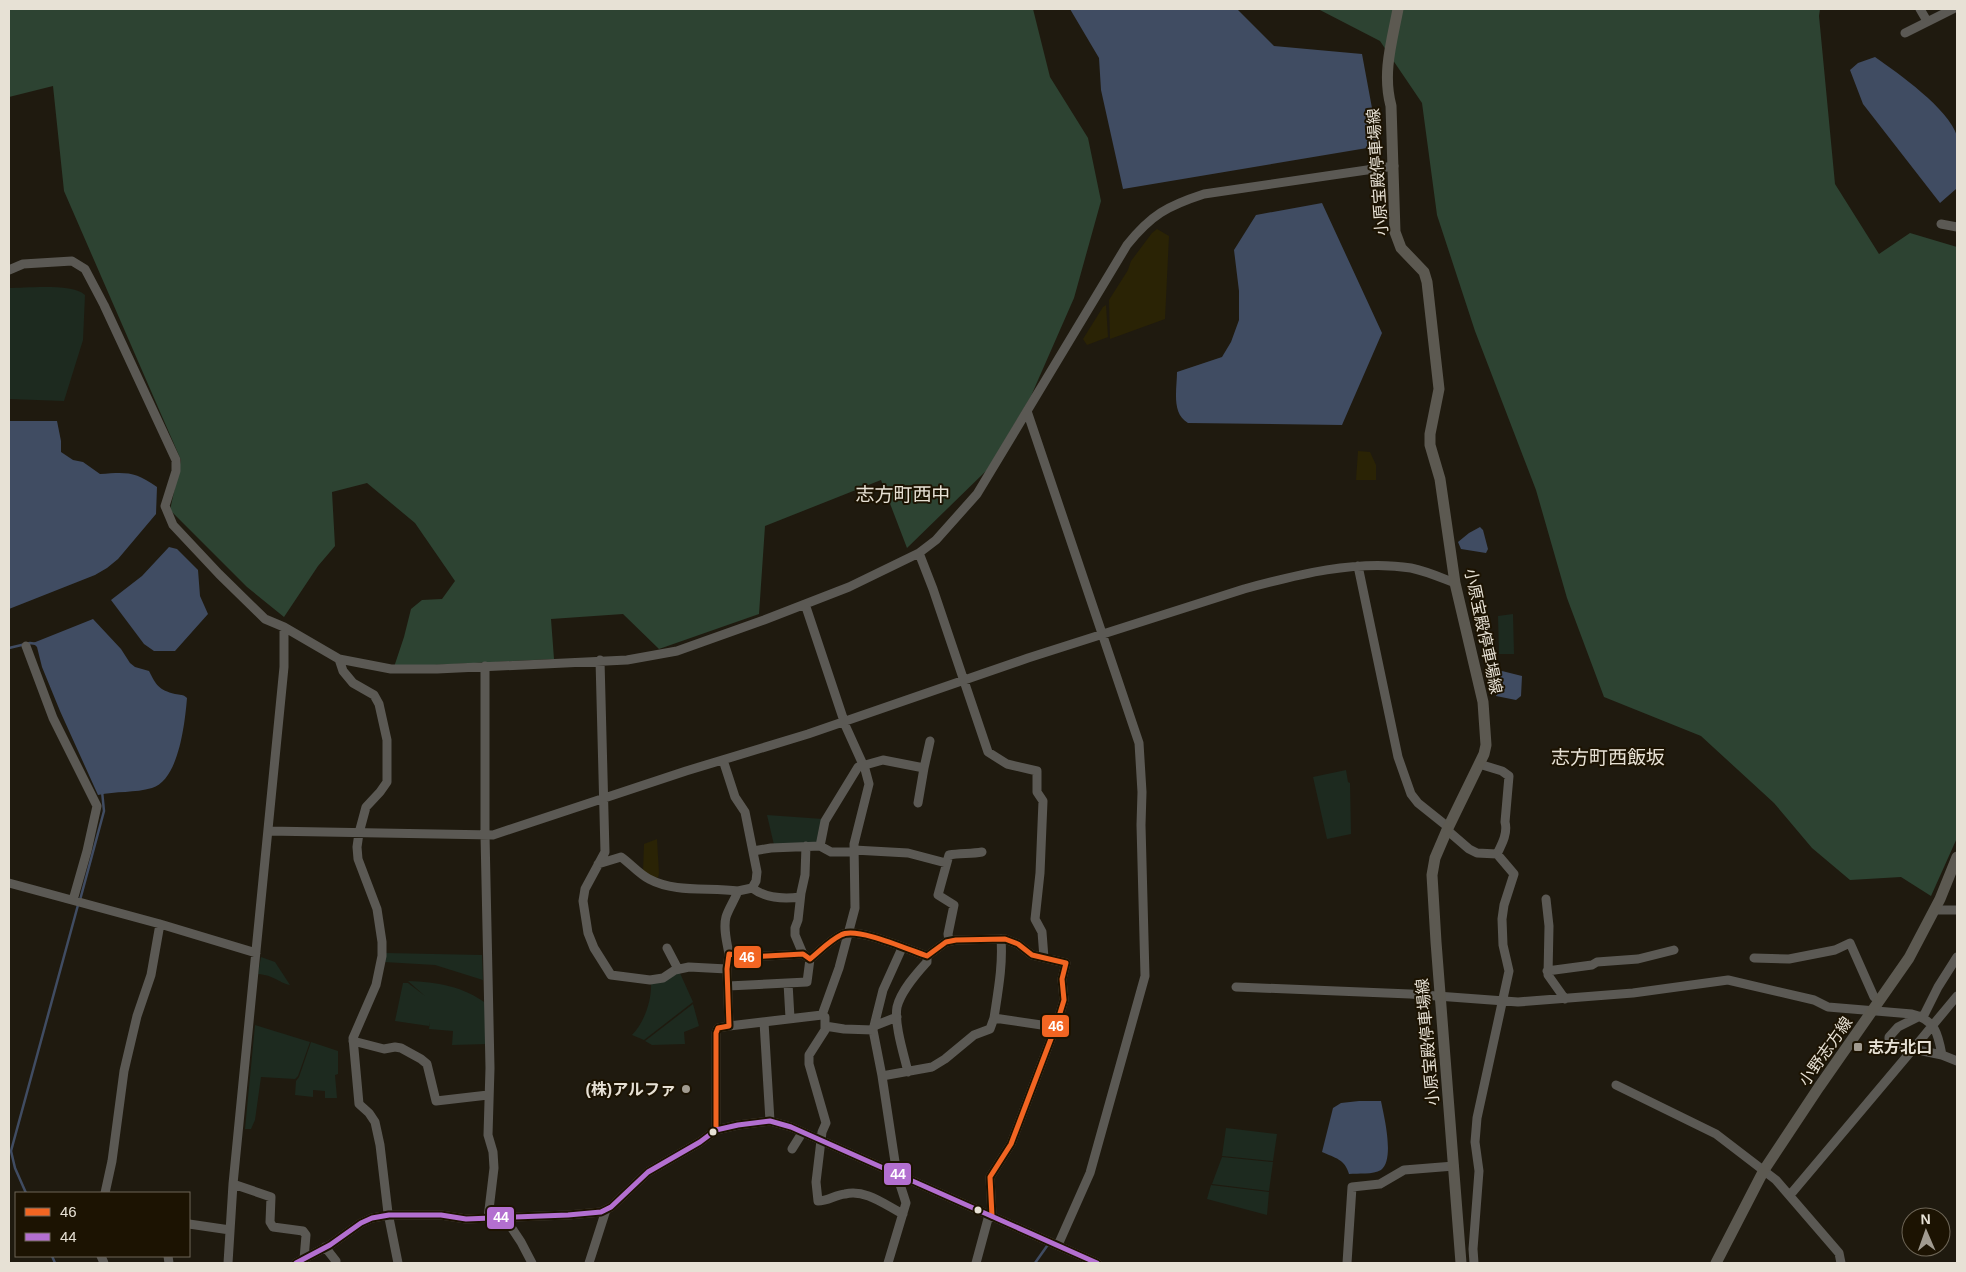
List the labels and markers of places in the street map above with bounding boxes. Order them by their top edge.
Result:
place label: 志方北口 [1868,1039,1932,1056]
marker: 志方北口 [1852,1041,1864,1053]
place label: (株)アルファ [586,1081,676,1098]
marker: (株)アルファ [680,1083,692,1095]
unlabelled marker [708,1127,718,1137]
unlabelled marker [973,1205,983,1215]

